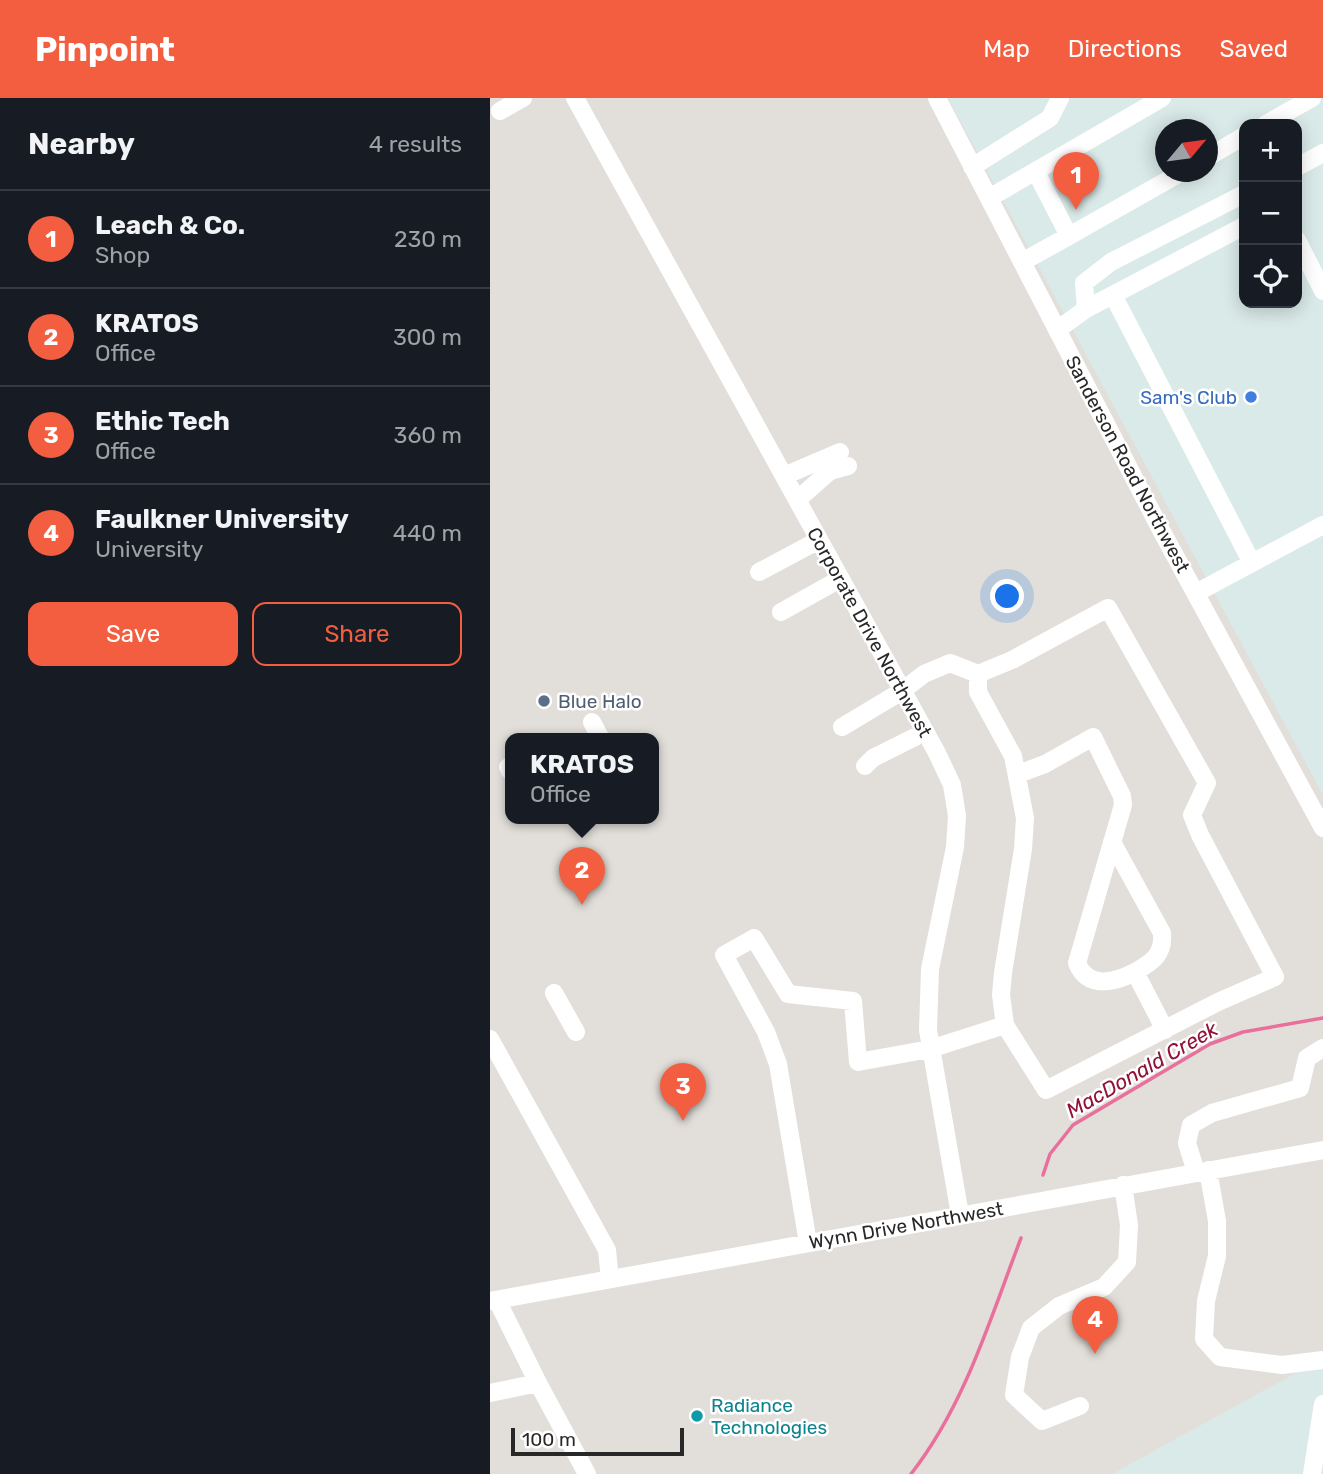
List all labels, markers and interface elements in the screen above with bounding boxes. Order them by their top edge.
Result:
text: Pinpoint [35,30,175,69]
text: Map [983,35,1030,63]
text: Directions [1068,35,1181,63]
text: Saved [1219,35,1288,63]
north arrow [1155,119,1218,182]
map controls [1239,119,1302,308]
button: + [1239,119,1302,182]
text: Nearby [28,126,135,162]
text: 4 results [369,130,462,158]
pin: 1 [1053,152,1099,210]
button: − [1239,182,1302,245]
text: Leach & Co. [95,210,245,241]
text: 1 [45,225,57,253]
text: 230 m [394,225,462,253]
text: Shop [95,241,150,269]
button: locate [1239,245,1302,308]
text: KRATOS [95,308,199,339]
text: 2 [44,323,58,351]
text: 300 m [393,323,462,351]
text: Office [95,339,156,367]
street label: Sanderson Road Northwest [1061,352,1195,577]
place label: Sam's Club [1140,386,1237,409]
marker: Sam's Club [1243,389,1259,405]
text: Ethic Tech [95,406,230,437]
text: 3 [43,421,59,449]
text: 360 m [394,421,462,449]
text: Office [95,437,156,465]
text: Faulkner University [95,504,349,535]
text: 4 [43,519,59,547]
text: 440 m [393,519,462,547]
street label: Corporate Drive Northwest [802,523,937,742]
text: University [95,535,204,563]
your location [990,579,1024,613]
button: Save [28,602,238,666]
button: Share [252,602,462,666]
place label: Blue Halo [558,690,642,713]
marker: Blue Halo [536,693,552,709]
popup [505,733,659,824]
text: KRATOS [530,749,634,780]
text: Office [530,780,591,808]
pin: 2 [559,847,605,905]
water label: MacDonald Creek [1061,1015,1223,1123]
pin: 3 [660,1063,706,1121]
street label: Wynn Drive Northwest [807,1197,1005,1254]
pin: 4 [1072,1296,1118,1354]
place label: Radiance Technologies [711,1394,827,1439]
marker: Radiance Technologies [689,1408,705,1424]
scale bar [511,1425,684,1457]
text: 100 m [522,1428,576,1451]

